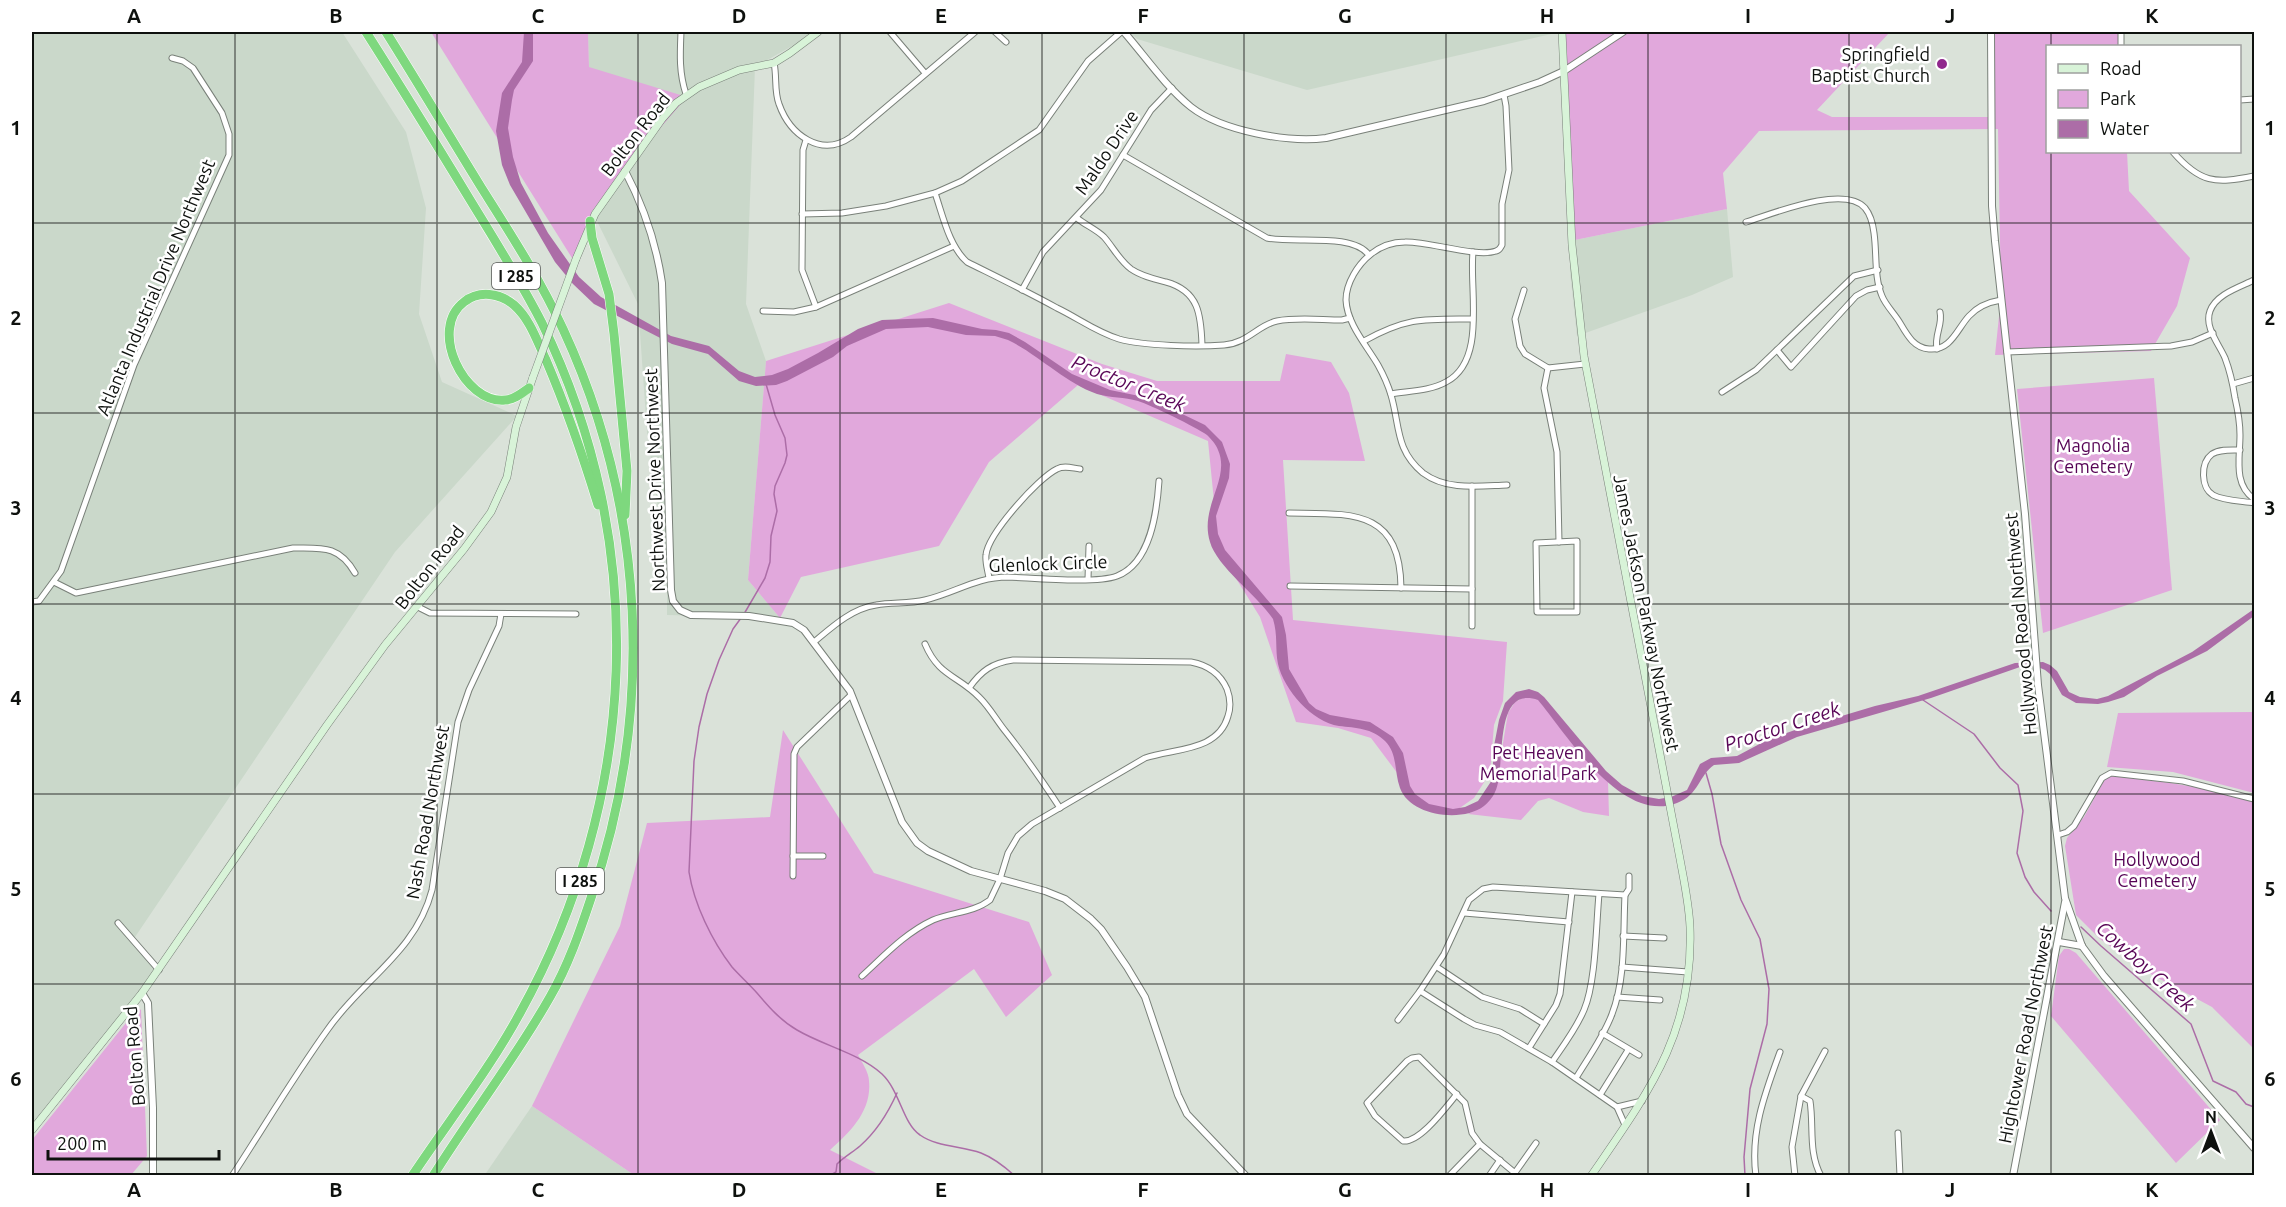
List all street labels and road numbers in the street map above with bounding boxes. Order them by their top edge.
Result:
street label: Bolton Road [596,88,674,180]
street label: Maldo Drive [1070,106,1142,198]
street label: Atlanta Industrial Drive Northwest [92,156,218,418]
road number: I 285 [492,263,540,289]
street label: Northwest Drive Northwest [640,368,668,592]
street label: James Jackson Parkway Northwest [1610,473,1684,753]
street label: Hollywood Road Northwest [2000,512,2040,736]
street label: Bolton Road [390,521,468,613]
street label: Glenlock Circle [988,551,1108,575]
street label: Nash Road Northwest [402,723,452,901]
road number: I 285 [556,868,604,894]
street label: Hightower Road Northwest [1994,923,2056,1145]
street label: Bolton Road [120,1005,148,1107]

